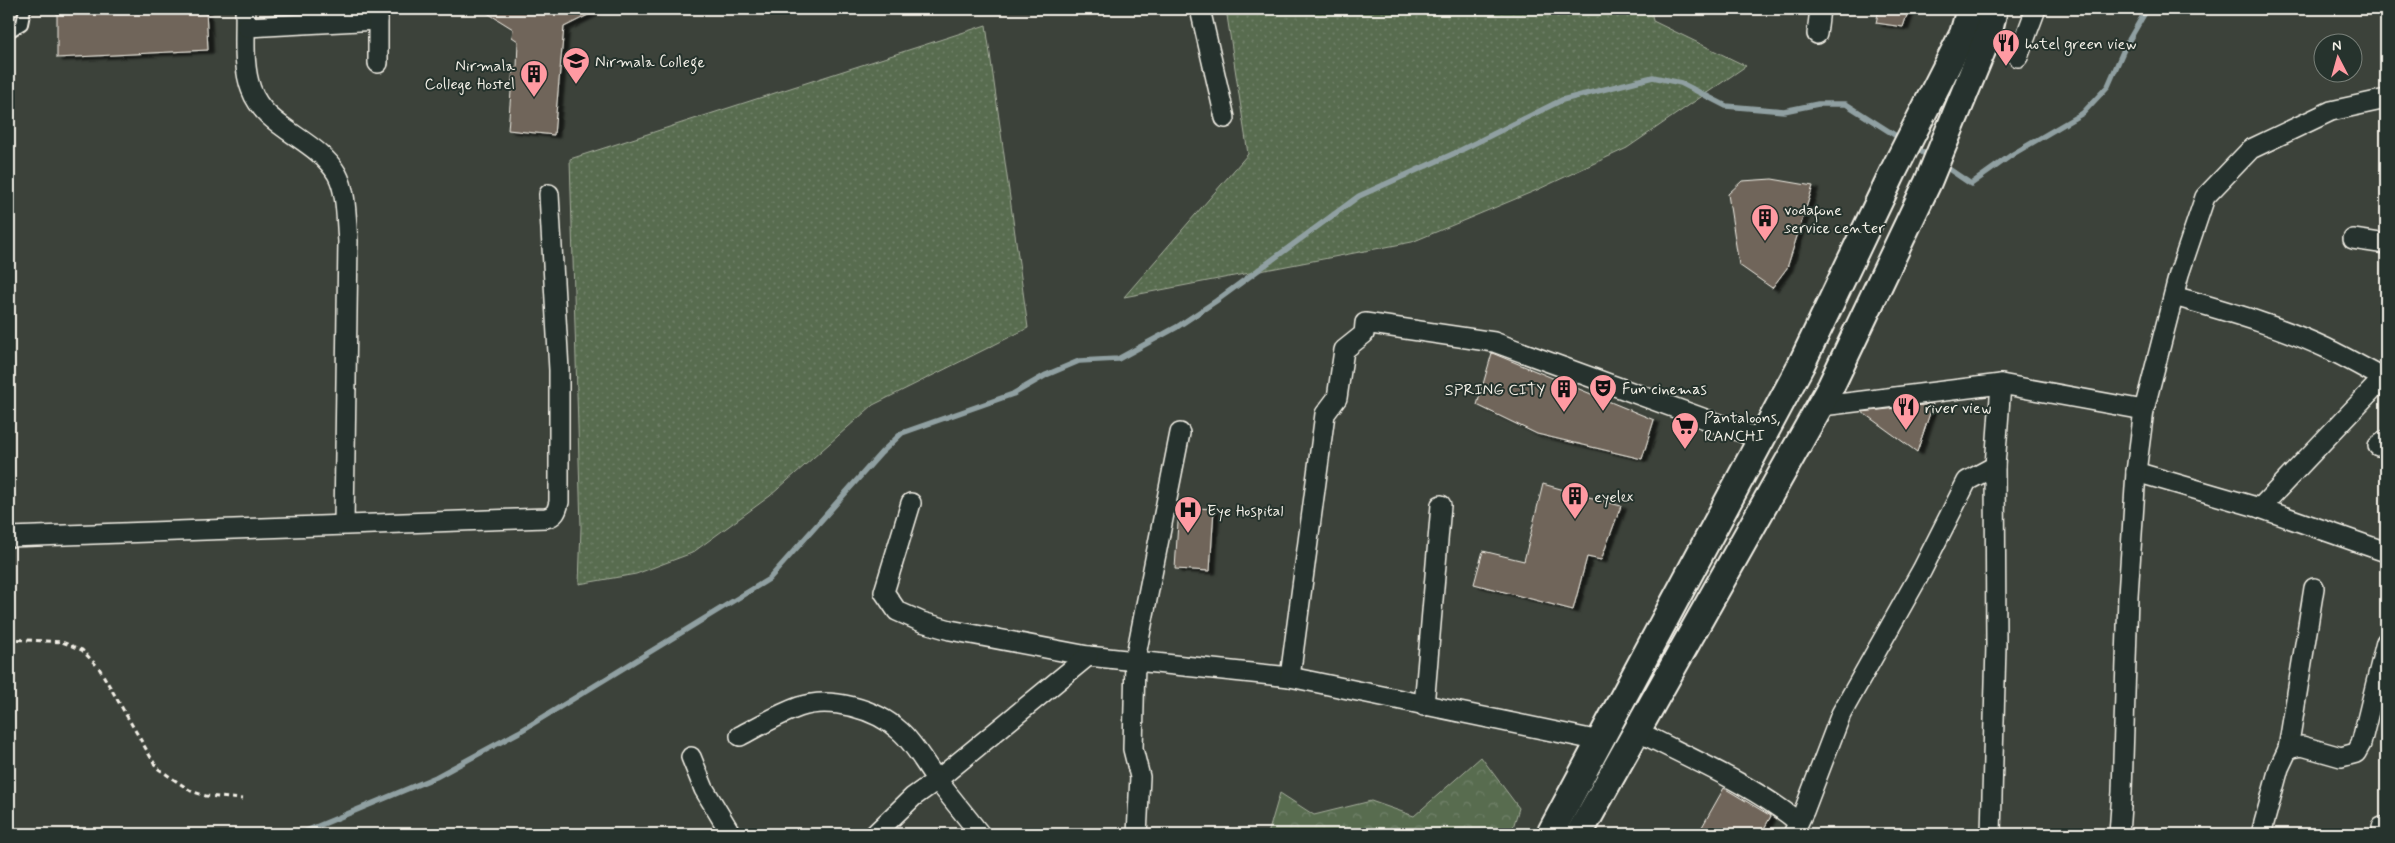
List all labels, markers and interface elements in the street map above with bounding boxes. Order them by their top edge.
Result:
restaurant icon: hotel green view [1991,28,2021,67]
north arrow [2312,32,2362,82]
place label: hotel green view [2025,34,2137,56]
text: N [2331,37,2342,56]
school or university icon: Nirmala College [561,46,591,85]
place label: Nirmala College [595,52,705,74]
place label: Nirmala College Hostel [425,56,515,95]
building icon: Nirmala College Hostel [519,59,549,98]
place label: vodafone service center [1784,200,1885,239]
building icon: vodafone service center [1750,203,1780,242]
theatre icon: Fun cinemas [1588,373,1618,412]
building icon: SPRING CITY [1549,374,1579,413]
place label: Fun cinemas [1622,379,1707,400]
place label: SPRING CITY [1445,380,1545,401]
restaurant icon: river view [1891,392,1921,431]
place label: river view [1925,398,1991,419]
place label: Pantaloons, RANCHI [1704,408,1781,447]
supermarket icon: Pantaloons, RANCHI [1670,411,1700,450]
building icon: eyelex [1560,481,1590,520]
place label: eyelex [1594,487,1634,508]
hospital icon: Eye Hospital [1173,495,1203,534]
place label: Eye Hospital [1207,501,1284,522]

